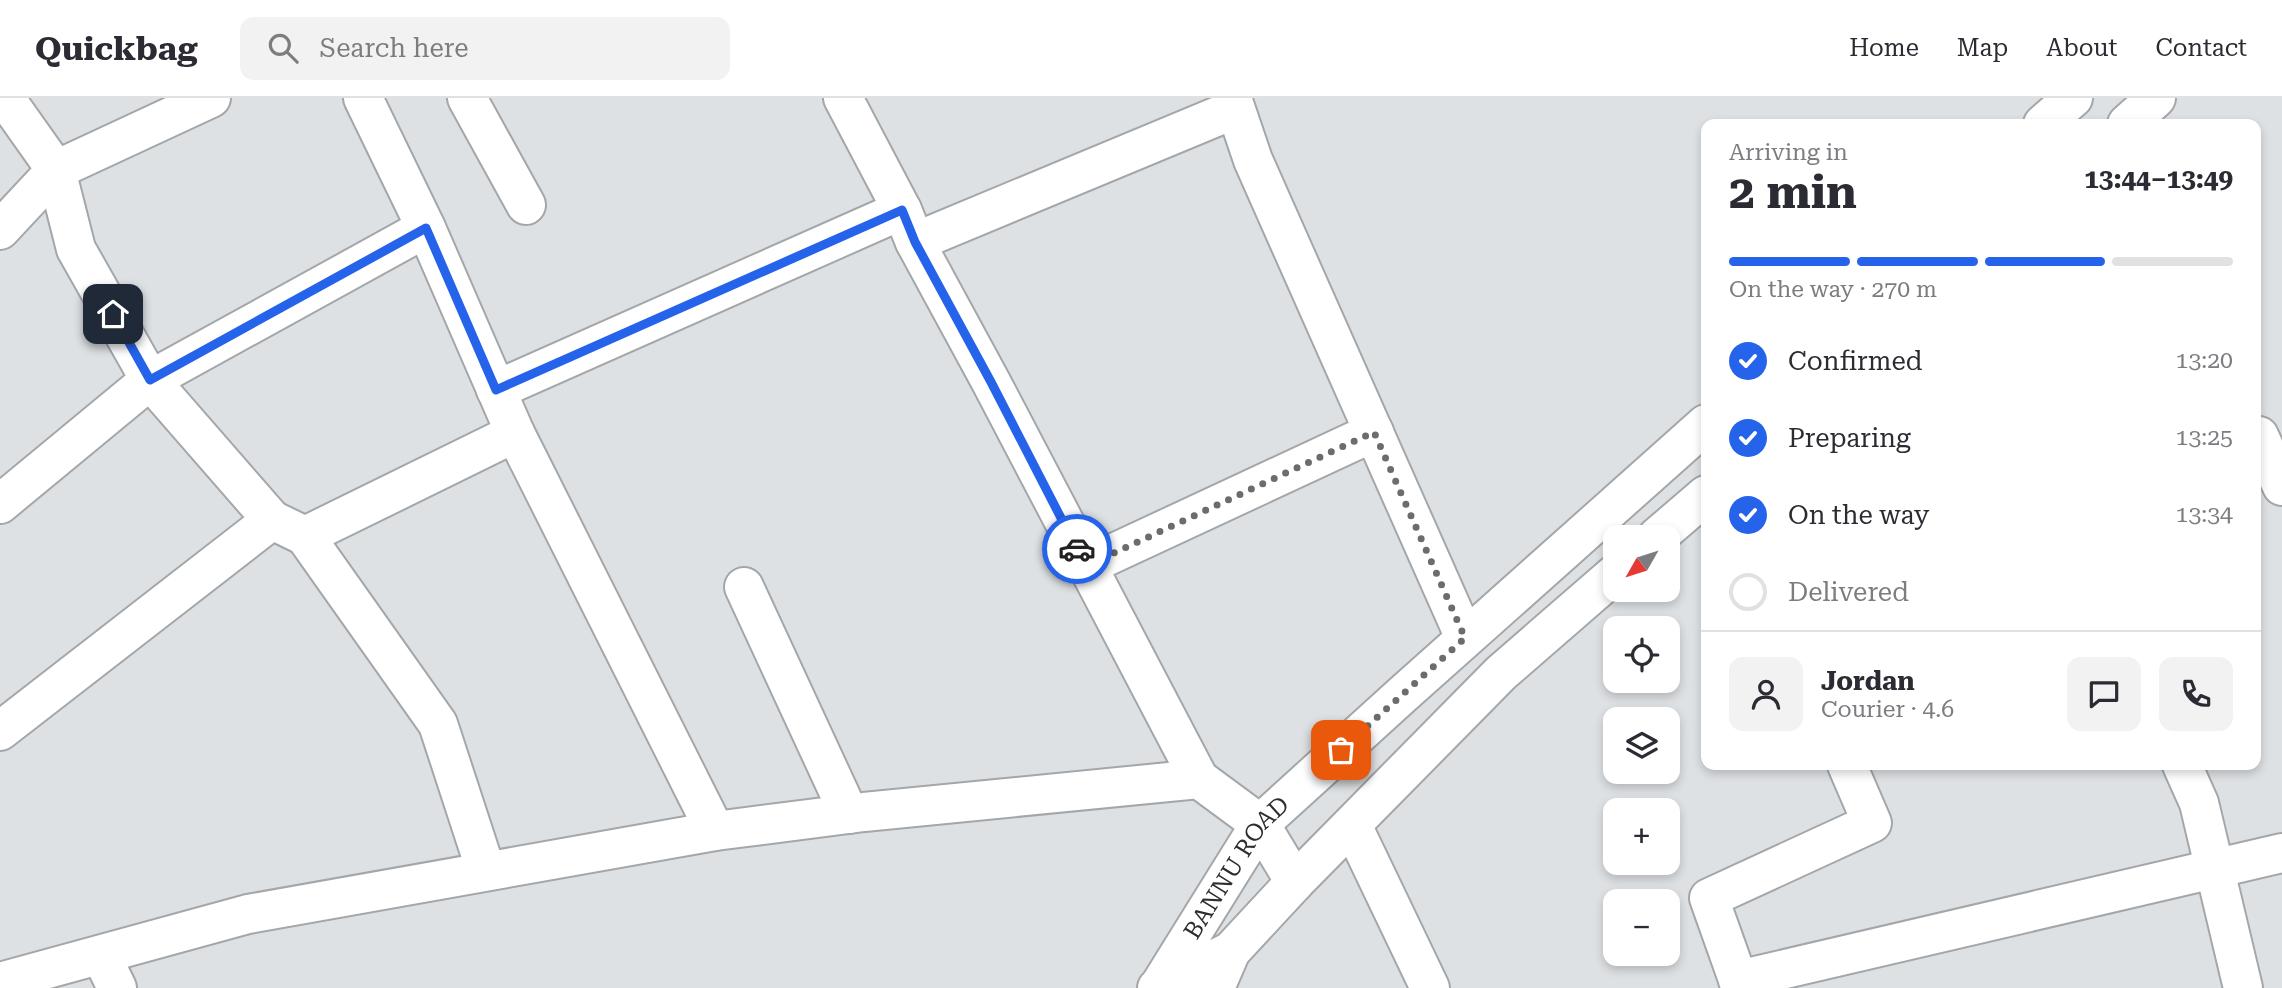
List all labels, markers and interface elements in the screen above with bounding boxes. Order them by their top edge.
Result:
search box [240,17,730,80]
text: Quickbag [35,29,198,68]
icon: search [264,29,302,67]
text: Search here [320,33,469,63]
text: Home [1849,34,1919,62]
text: Map [1957,34,2008,62]
text: About [2046,34,2117,62]
text: Contact [2155,34,2247,62]
text: Arriving in [1729,139,1848,166]
text: 13:44–13:49 [2084,164,2233,194]
text: 2 min [1729,165,1857,219]
text: On the way · 270 m [1729,276,1937,303]
pin [83,284,143,344]
icon: home [94,295,132,333]
icon: check [1729,342,1767,380]
text: Confirmed [1788,346,1923,376]
text: 13:20 [2176,347,2233,374]
icon: check [1729,419,1767,457]
text: Preparing [1788,423,1911,453]
text: 13:25 [2176,424,2233,451]
icon: check [1729,496,1767,534]
text: On the way [1788,500,1929,530]
text: 13:34 [2176,501,2233,528]
courier [1042,514,1112,584]
north arrow [1603,525,1680,602]
map controls [1603,525,1680,966]
icon: car [1058,530,1096,568]
text: Delivered [1788,577,1909,607]
button: locate [1603,616,1680,693]
button: person [1729,657,1803,731]
button: chat [2067,657,2141,731]
button: phone [2159,657,2233,731]
text: Jordan [1821,666,1915,696]
text: Courier · 4.6 [1821,696,1954,723]
button: layers [1603,707,1680,784]
pin [1311,720,1371,780]
icon: bag [1322,731,1360,769]
street label: BANNU ROAD [1178,791,1295,944]
button: + [1603,798,1680,875]
button: − [1603,889,1680,966]

